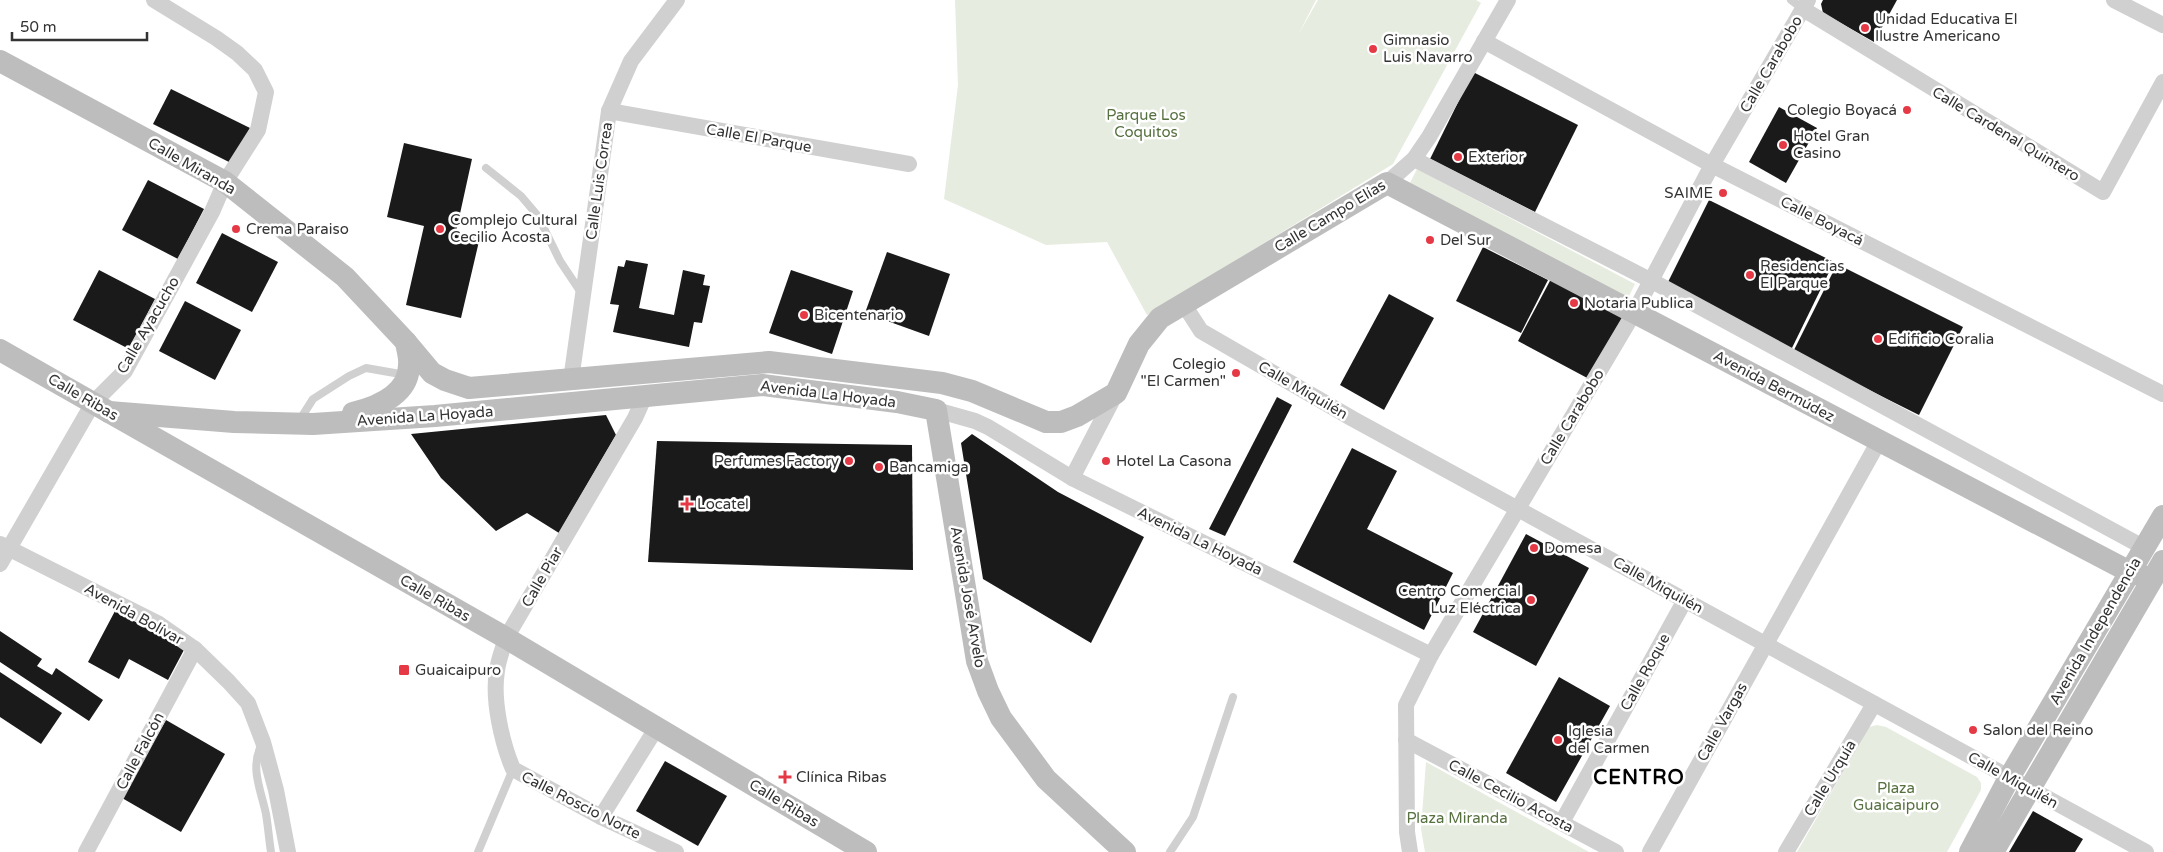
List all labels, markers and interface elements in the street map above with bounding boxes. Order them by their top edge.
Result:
scale bar [12,10,148,42]
place label: Unidad Educativa El Ilustre Americano [1875,10,2017,45]
street label: Calle Carabobo [1736,12,1806,116]
text: 50 m [20,18,57,36]
marker: Unidad Educativa El Ilustre Americano [1859,22,1871,34]
place label: Gimnasio Luis Navarro [1383,31,1473,66]
marker: Gimnasio Luis Navarro [1367,43,1379,55]
street label: Calle Cardenal Quintero [1929,83,2083,185]
place label: Colegio Boyacá [1787,101,1897,119]
marker: Colegio Boyacá [1901,104,1913,116]
park label: Parque Los Coquitos [1106,106,1186,141]
street label: Calle El Parque [705,120,813,156]
street label: Calle Luis Correa [582,121,616,241]
place label: Hotel Gran Casino [1793,127,1870,162]
street label: Calle Miranda [145,134,239,198]
marker: Hotel Gran Casino [1777,139,1789,151]
place label: Exterior [1468,148,1524,166]
marker: Exterior [1452,151,1464,163]
street label: Calle Campo Elías [1271,176,1389,256]
place label: SAIME [1664,184,1713,202]
marker: SAIME [1717,187,1729,199]
street label: Calle Boyacá [1777,192,1867,250]
place label: Complejo Cultural Cecilio Acosta [450,211,578,246]
place label: Crema Paraiso [246,220,349,238]
marker: Crema Paraiso [230,223,242,235]
marker: Complejo Cultural Cecilio Acosta [434,223,446,235]
place label: Del Sur [1440,231,1491,249]
marker: Del Sur [1424,234,1436,246]
place label: Residencias El Parque [1760,257,1845,292]
marker: Residencias El Parque [1744,269,1756,281]
street label: Calle Ayacucho [113,273,183,377]
place label: Notaria Publica [1584,294,1693,312]
marker: Notaria Publica [1568,297,1580,309]
place label: Bicentenario [814,306,904,324]
marker: Bicentenario [798,309,810,321]
place label: Edificio Coralia [1888,330,1994,348]
marker: Edificio Coralia [1872,333,1884,345]
street label: Avenida Bermúdez [1710,346,1838,426]
place label: Colegio "El Carmen" [1140,355,1226,390]
street label: Calle Miquilén [1255,357,1351,423]
street label: Calle Carabobo [1536,366,1608,468]
marker: Colegio "El Carmen" [1230,367,1242,379]
street label: Calle Ribas [45,370,121,424]
street label: Avenida La Hoyada [759,377,897,411]
street label: Avenida La Hoyada [356,402,494,430]
place label: Perfumes Factory [714,452,839,470]
place label: Hotel La Casona [1116,452,1232,470]
marker: Perfumes Factory [843,455,855,467]
marker: Hotel La Casona [1100,455,1112,467]
place label: Bancamiga [889,458,969,476]
marker: Bancamiga [873,461,885,473]
place label: Locatel [697,495,749,513]
marker: Locatel [681,498,693,510]
street label: Avenida La Hoyada [1134,503,1266,579]
street label: Avenida José Arvelo [947,525,989,669]
place label: Domesa [1544,539,1602,557]
marker: Domesa [1528,542,1540,554]
street label: Calle Piar [518,543,567,610]
street label: Calle Miquilén [1610,553,1706,617]
street label: Avenida Independencia [2045,554,2145,708]
street label: Calle Ribas [397,571,473,625]
street label: Avenida Bolívar [81,579,187,649]
place label: Centro Comercial Luz Eléctrica [1398,582,1521,617]
marker: Centro Comercial Luz Eléctrica [1525,594,1537,606]
street label: Calle Roque [1616,630,1674,714]
place label: Guaicaipuro [415,661,501,679]
marker: Guaicaipuro [397,663,411,677]
street label: Calle Vargas [1693,679,1751,765]
street label: Calle Falcón [112,709,168,793]
place label: Salon del Reino [1983,721,2093,739]
place label: Iglesia del Carmen [1568,722,1650,757]
marker: Salon del Reino [1967,724,1979,736]
marker: Iglesia del Carmen [1552,734,1564,746]
street label: Calle Urquía [1800,736,1860,820]
street label: Calle Miquilén [1965,748,2061,812]
street label: Calle Cecilio Acosta [1445,755,1577,837]
district label: CENTRO [1593,766,1685,790]
street label: Calle Roscio Norte [518,767,644,843]
place label: Clínica Ribas [796,768,887,786]
marker: Clínica Ribas [778,770,792,784]
street label: Calle Ribas [746,775,822,831]
park label: Plaza Guaicaipuro [1853,779,1939,814]
park label: Plaza Miranda [1406,809,1508,827]

